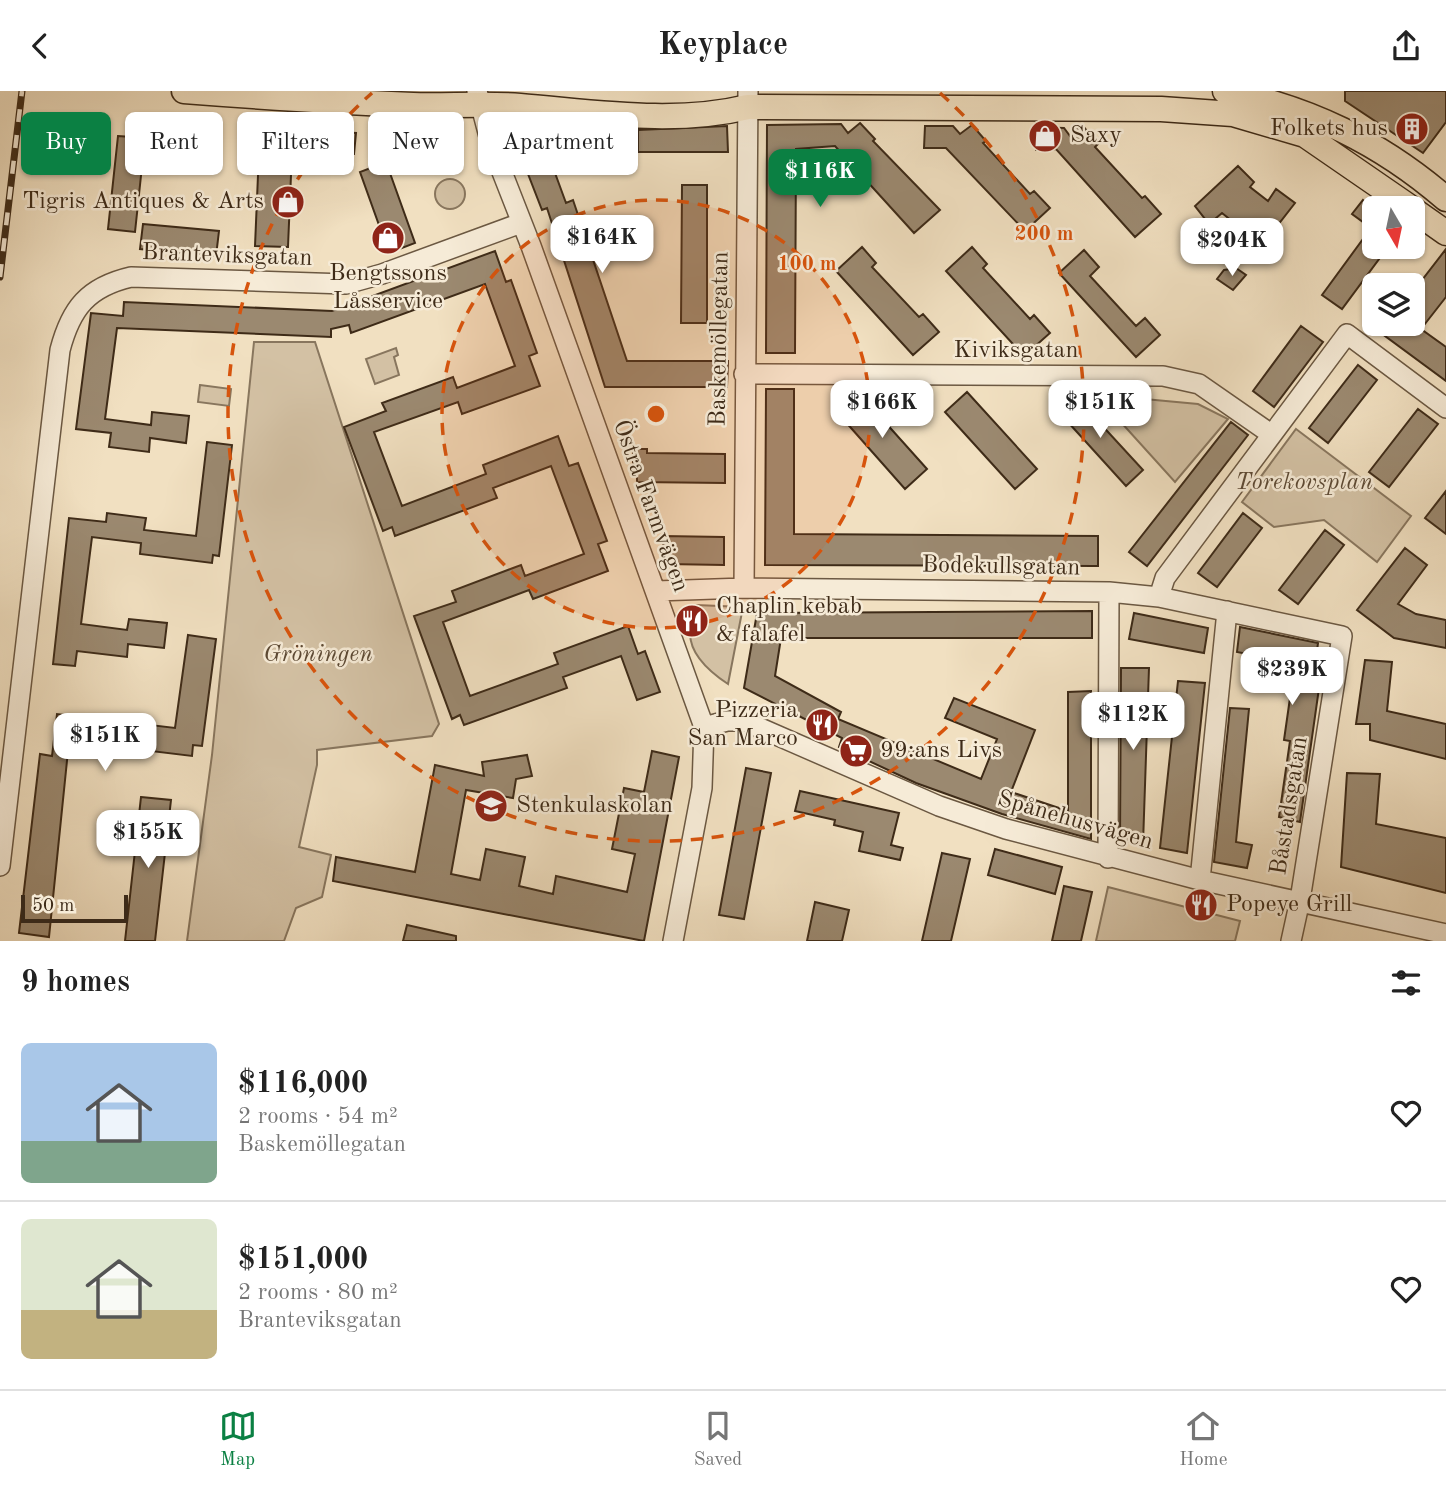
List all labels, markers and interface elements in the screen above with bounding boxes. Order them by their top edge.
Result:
icon: back [21,27,59,65]
icon: share [1387,27,1425,65]
text: Keyplace [658,30,788,62]
building icon: Folkets hus [1393,110,1431,148]
chip: Buy [21,112,111,175]
chip: Rent [125,112,223,175]
chip: Filters [237,112,354,175]
chip: New [368,112,464,175]
chip: Apartment [478,112,638,175]
shop icon: Saxy [1026,117,1064,155]
place label: Folkets hus [1270,117,1388,141]
place label: Saxy [1070,124,1122,148]
pin: $116K [771,149,869,209]
text: $116K [784,160,856,183]
shop icon: Tigris Antiques & Arts [269,183,307,221]
place label: Tigris Antiques & Arts [22,190,264,214]
north arrow [1362,196,1424,259]
map controls [1362,196,1425,336]
pin: $164K [553,215,651,275]
shop icon: Bengtssons Låsservice [369,219,407,257]
pin: $204K [1183,219,1281,278]
text: 200 m [1014,224,1074,245]
text: $164K [566,226,638,249]
text: $204K [1196,229,1268,252]
street label: Branteviksgatan [141,241,313,271]
street label: Baskemöllegatan [706,251,734,427]
text: 100 m [777,254,837,275]
place label: Bengtssons Låsservice [329,262,447,314]
button: layers [1362,273,1425,336]
street label: Kiviksgatan [954,339,1078,363]
pin: $166K [833,381,931,440]
pin: $151K [1051,381,1149,440]
text: $166K [846,391,918,414]
text: $151K [1064,391,1136,414]
centre of rings [644,402,668,426]
street label: Östra Farmvägen [608,415,696,595]
park label: Torekovsplan [1235,471,1373,495]
street label: Bodekullsgatan [921,554,1081,580]
place label: Chaplin kebab & falafel [716,595,862,647]
restaurant icon: Chaplin kebab & falafel [673,602,711,640]
park label: Gröningen [263,643,373,667]
pin: $239K [1243,647,1341,707]
text: $239K [1256,658,1328,681]
pin: $112K [1084,693,1182,752]
place label: Pizzeria San Marco [687,699,798,751]
text: $112K [1097,703,1169,726]
restaurant icon: Pizzeria San Marco [803,706,841,744]
pin: $151K [56,713,154,773]
text: $151K [69,724,141,747]
supermarket icon: 99:ans Livs [837,732,875,770]
street label: Båstadsgatan [1267,735,1313,877]
place label: 99:ans Livs [880,739,1002,763]
school or university icon: Stenkulaskolan [472,787,510,825]
street label: Spånehusvägen [994,787,1156,855]
place label: Stenkulaskolan [516,794,673,818]
pin: $155K [99,811,197,870]
text: $155K [112,821,184,844]
restaurant icon: Popeye Grill [1182,886,1220,924]
scale bar [21,892,128,924]
place label: Popeye Grill [1226,893,1352,917]
text: 50 m [32,897,74,916]
icon: filters [1387,964,1425,1002]
text: 9 homes [21,968,130,998]
text: $116,000 [238,1069,368,1099]
icon: home [77,1071,161,1155]
icon: heart [1387,1094,1425,1132]
text: 2 rooms · 54 m² [238,1105,398,1128]
text: Baskemöllegatan [238,1133,406,1156]
text: $151,000 [238,1245,368,1275]
icon: home [77,1247,161,1331]
icon: heart [1387,1270,1425,1308]
text: 2 rooms · 80 m² [238,1281,398,1304]
text: Branteviksgatan [238,1309,402,1332]
tab: Map [219,1407,257,1472]
tab: Saved [694,1407,742,1472]
tab: Home [1179,1407,1227,1472]

